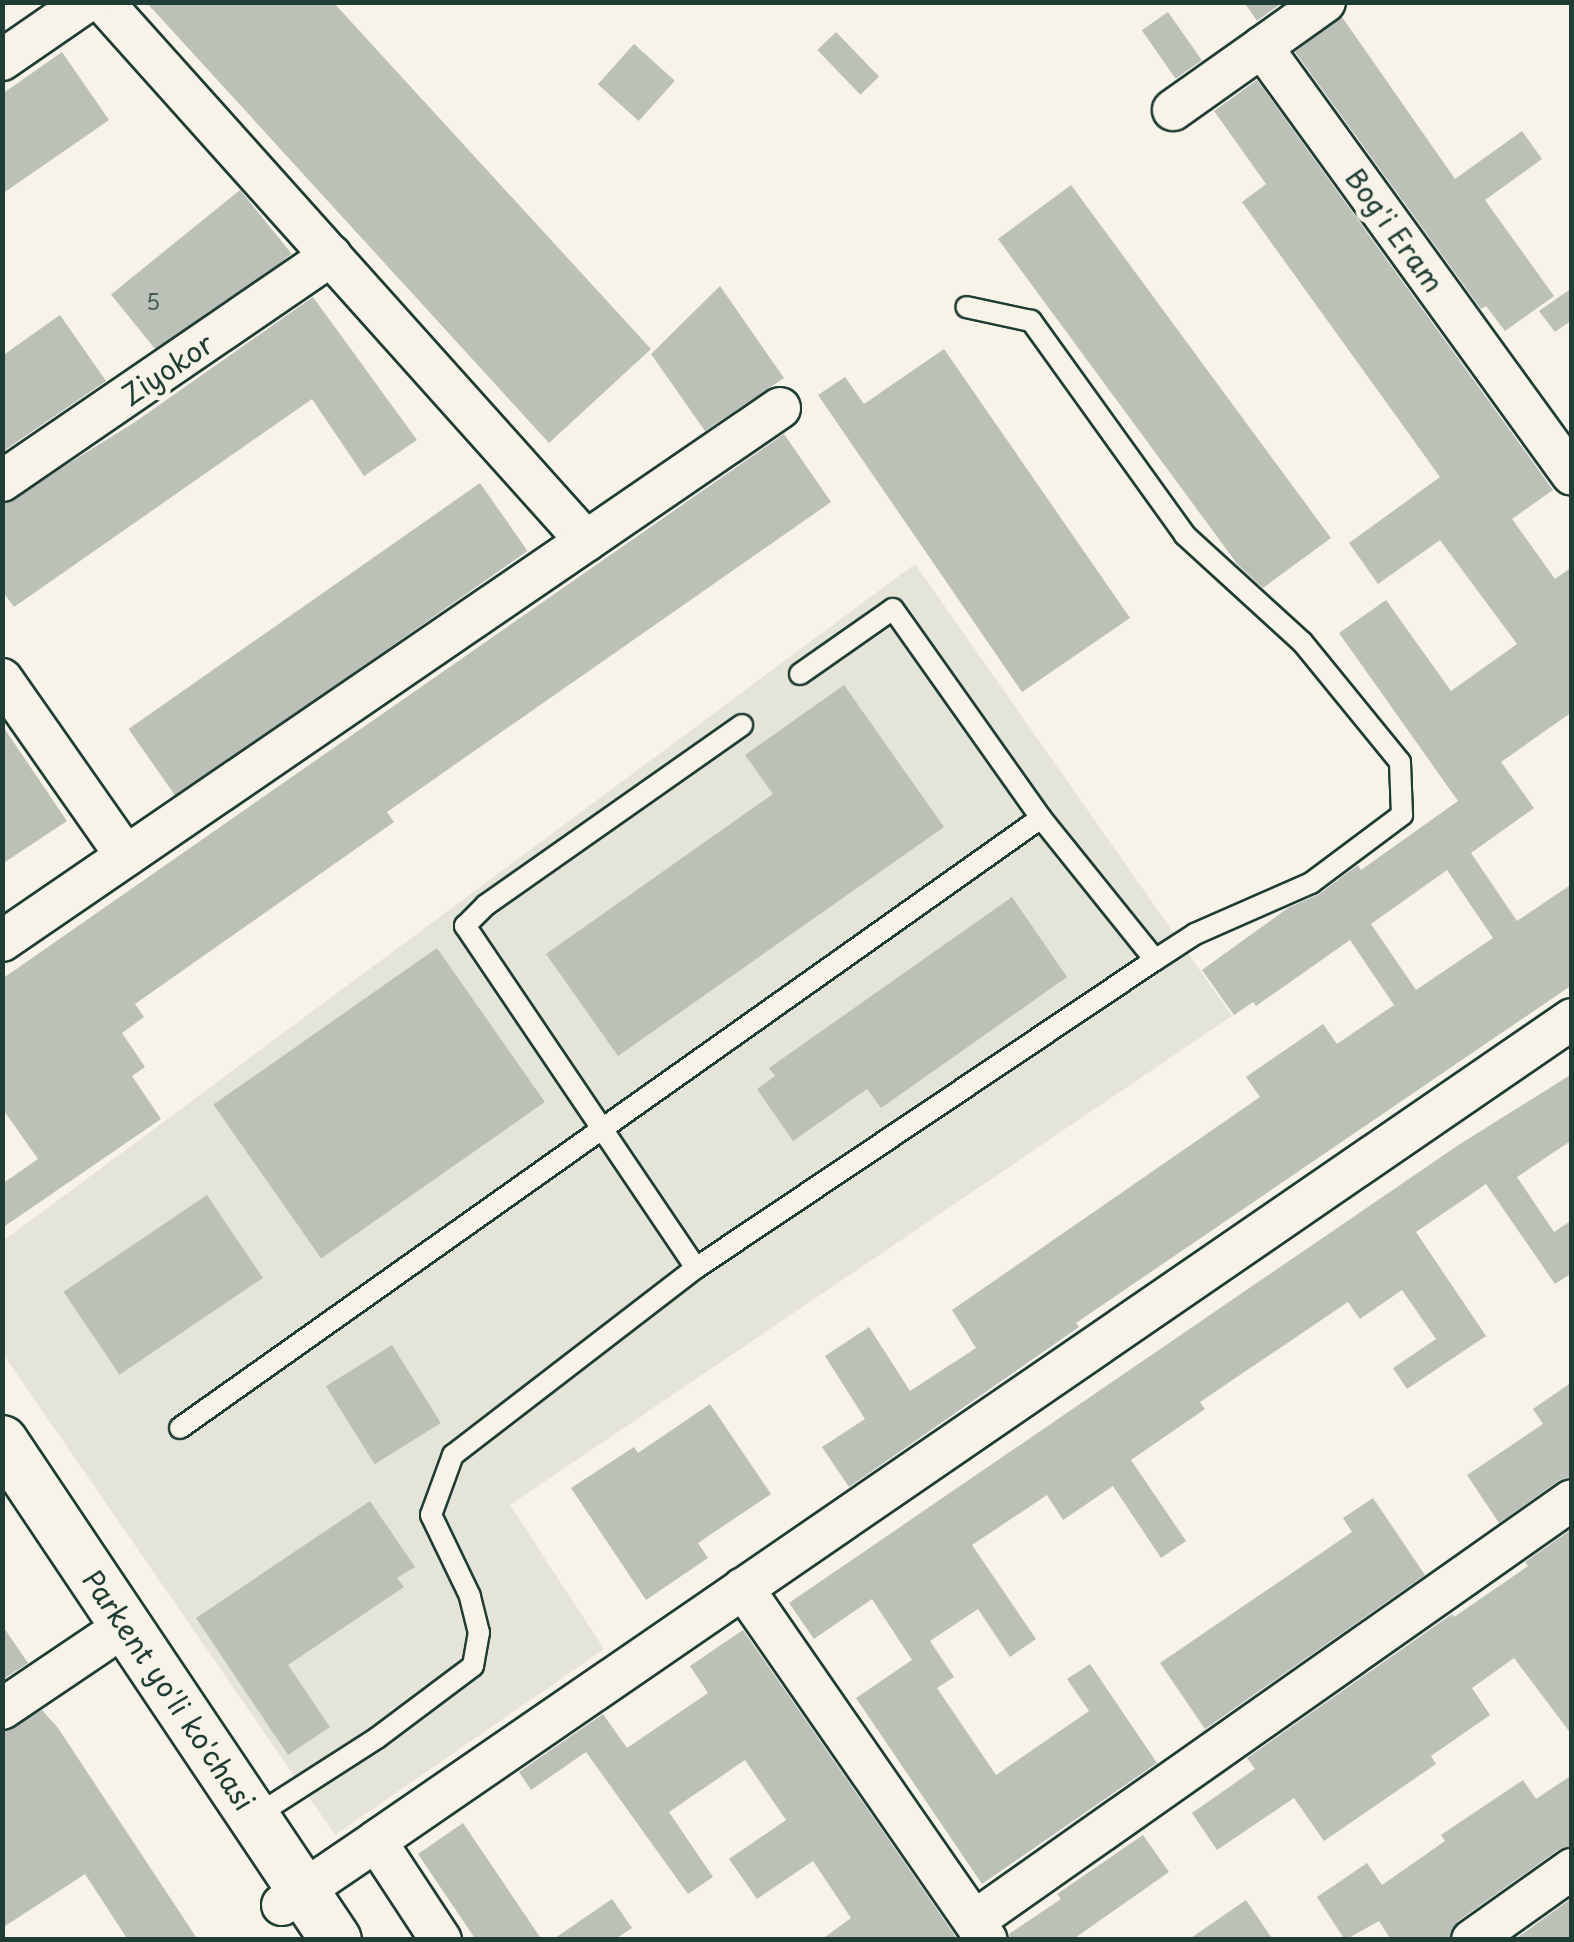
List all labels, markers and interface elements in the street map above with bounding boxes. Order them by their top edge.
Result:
street label: Bog'i Eram [1338,161,1452,299]
house number: 5 [146,288,160,314]
street label: Ziyokor [115,326,219,412]
street label: Parkent yo'li ko'chasi [76,1564,262,1816]

